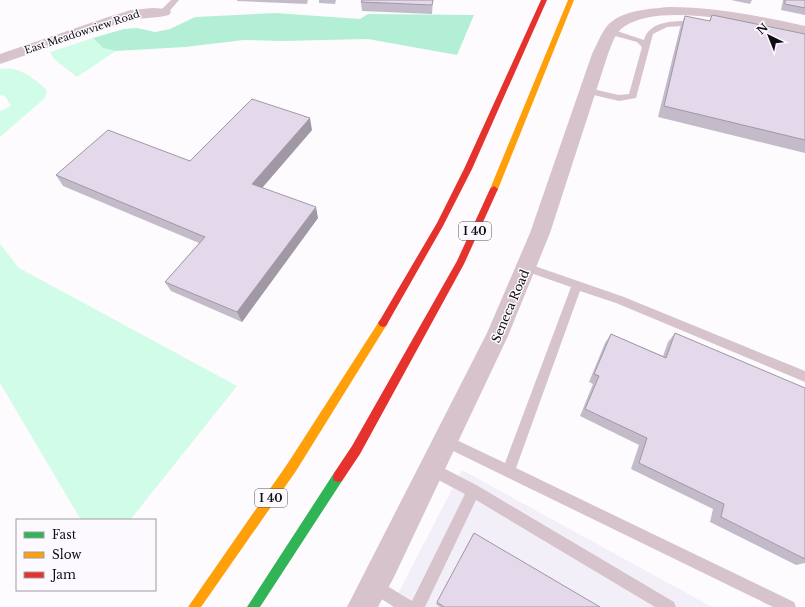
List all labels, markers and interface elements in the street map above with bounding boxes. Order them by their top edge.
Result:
street label: East Meadowview Road [23,7,141,57]
north arrow [749,16,789,56]
text: N [754,20,771,37]
road number: I 40 [459,222,491,240]
street label: Seneca Road [488,267,532,345]
road number: I 40 [255,489,287,507]
legend [16,519,156,591]
text: Fast [52,527,77,542]
text: Slow [52,547,82,562]
text: Jam [50,567,76,582]

